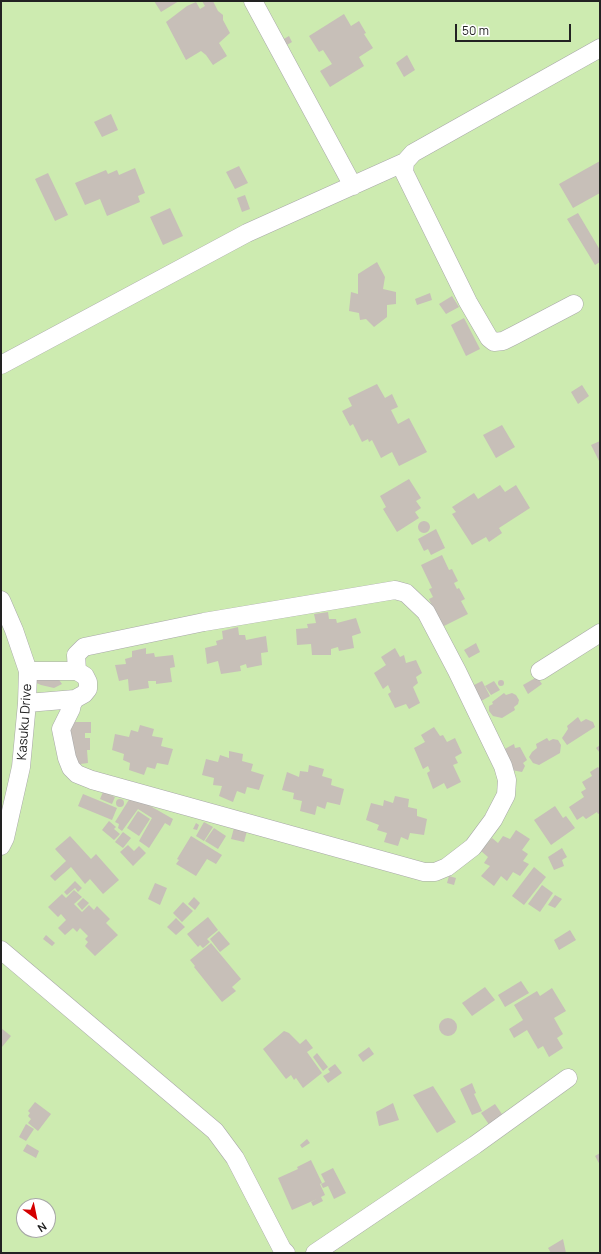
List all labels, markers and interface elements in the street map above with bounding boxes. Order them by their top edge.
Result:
scale bar [457,16,573,42]
text: 50 m [462,22,489,39]
street label: Kasuku Drive [15,683,35,761]
north arrow [16,1198,56,1238]
text: N [35,1219,50,1236]

